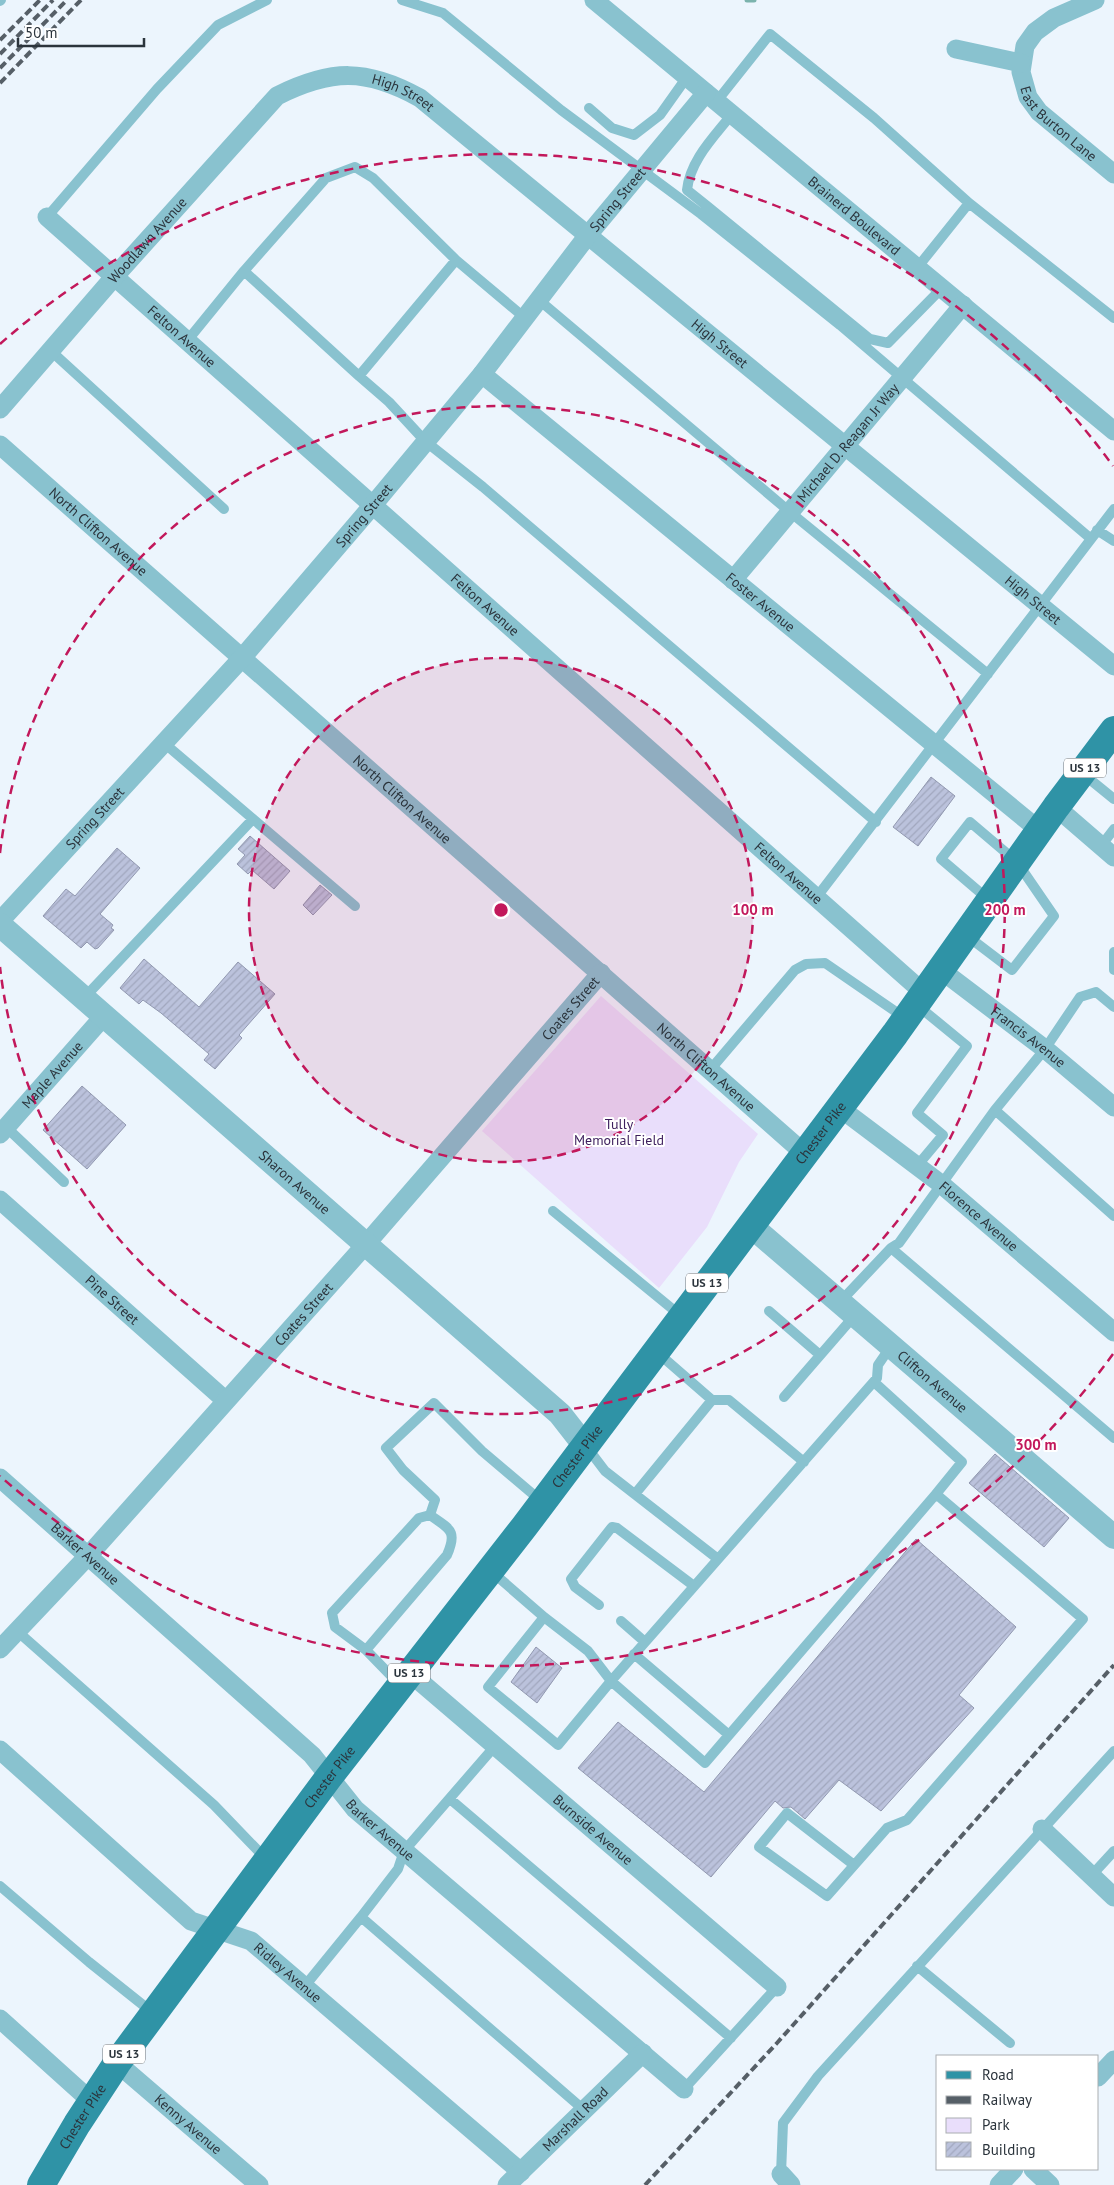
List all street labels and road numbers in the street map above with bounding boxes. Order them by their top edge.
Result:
street label: High Street [370,70,438,115]
street label: East Burton Lane [1016,84,1101,165]
street label: Spring Street [585,164,649,236]
street label: Brainerd Boulevard [804,172,904,259]
street label: Woodlawn Avenue [104,193,191,287]
street label: Felton Avenue [144,301,220,371]
street label: High Street [688,315,752,372]
street label: Michael D. Reagan Jr Way [793,379,903,506]
street label: Spring Street [332,480,396,551]
street label: North Clifton Avenue [45,483,151,580]
street label: Foster Avenue [722,568,799,636]
street label: Felton Avenue [447,570,523,640]
street label: High Street [1001,571,1065,628]
street label: North Clifton Avenue [349,751,455,847]
road number: US 13 [1064,758,1106,778]
street label: Spring Street [62,783,128,853]
street label: Felton Avenue [751,838,826,908]
street label: Coates Street [538,972,603,1044]
street label: Francis Avenue [987,1002,1069,1071]
street label: North Clifton Avenue [653,1019,759,1115]
street label: Maple Avenue [18,1037,87,1112]
street label: Chester Pike [791,1098,850,1168]
street label: Sharon Avenue [255,1146,334,1218]
street label: Florence Avenue [935,1177,1022,1255]
street label: Pine Street [81,1271,143,1328]
road number: US 13 [686,1274,728,1292]
street label: Coates Street [271,1278,337,1350]
street label: Clifton Avenue [894,1346,971,1417]
street label: Chester Pike [548,1421,607,1492]
street label: Barker Avenue [47,1519,123,1589]
road number: US 13 [388,1664,430,1682]
street label: Chester Pike [300,1742,359,1812]
street label: Burnside Avenue [549,1790,637,1869]
street label: Barker Avenue [342,1796,418,1865]
street label: Ridley Avenue [250,1938,325,2006]
road number: US 13 [103,2045,145,2064]
street label: Chester Pike [55,2080,110,2153]
street label: Marshall Road [538,2083,612,2155]
street label: Kenny Avenue [151,2090,226,2158]

